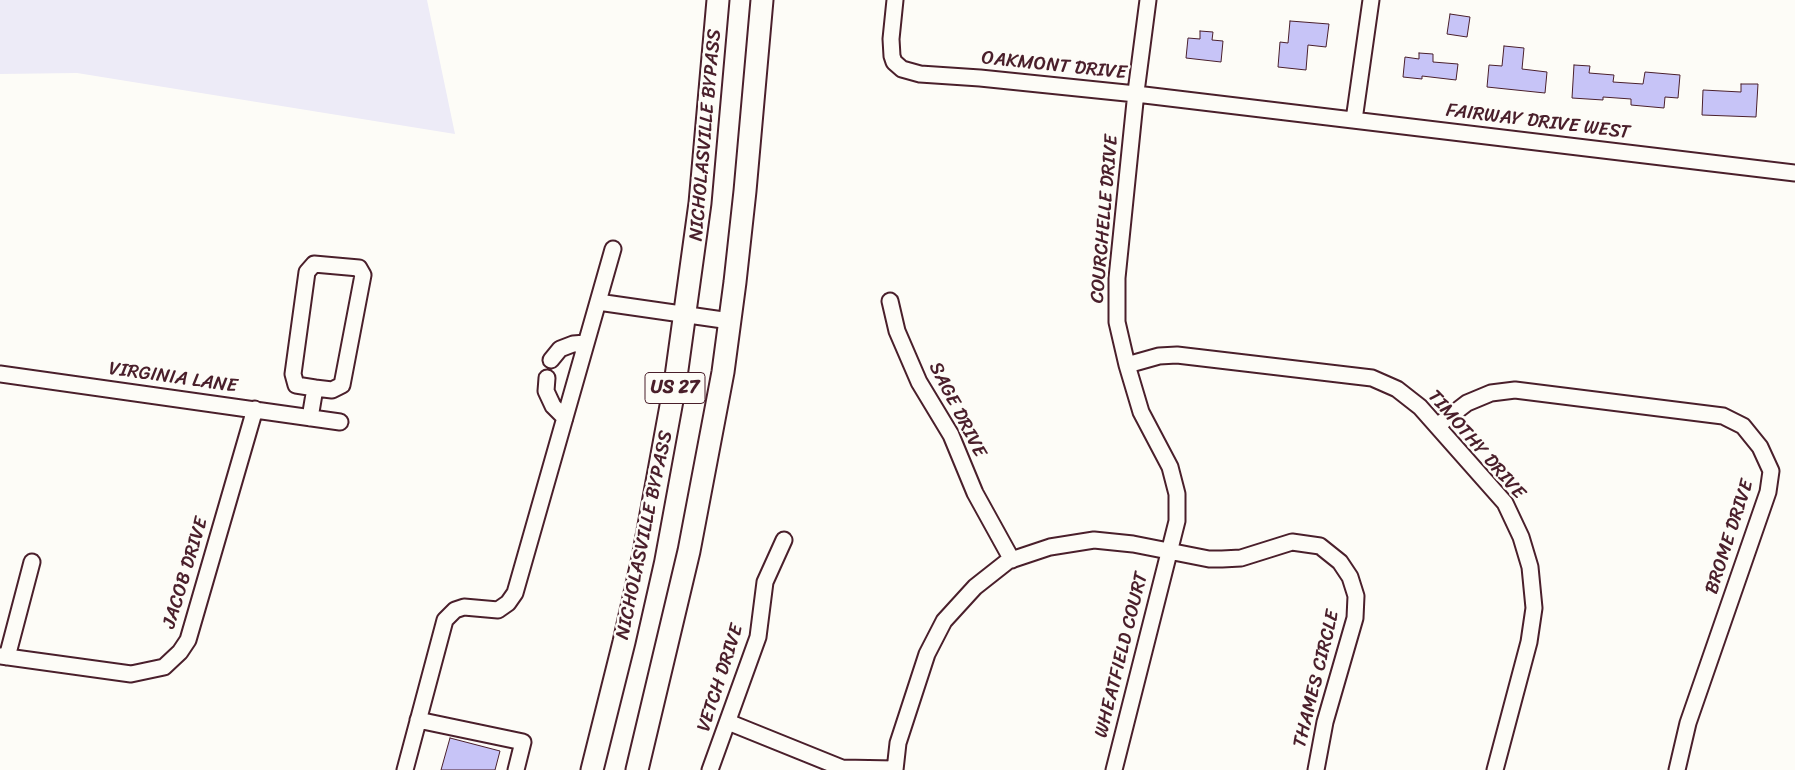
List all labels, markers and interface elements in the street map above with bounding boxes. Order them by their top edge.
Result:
street label: NICHOLASVILLE BYPASS [685,28,727,242]
street label: OAKMONT DRIVE [980,47,1128,85]
street label: FAIRWAY DRIVE WEST [1445,99,1631,145]
street label: COURCHELLE DRIVE [1086,134,1124,304]
street label: VIRGINIA LANE [107,358,239,398]
street label: SAGE DRIVE [923,359,991,461]
road number: US 27 [645,372,705,403]
street label: TIMOTHY DRIVE [1422,386,1530,504]
street label: NICHOLASVILLE BYPASS [612,428,678,642]
street label: BROME DRIVE [1701,477,1759,597]
street label: JACOB DRIVE [158,515,214,631]
street label: WHEATFIELD COURT [1090,570,1154,740]
street label: THAMES CIRCLE [1289,608,1345,750]
street label: VETCH DRIVE [693,621,749,735]

